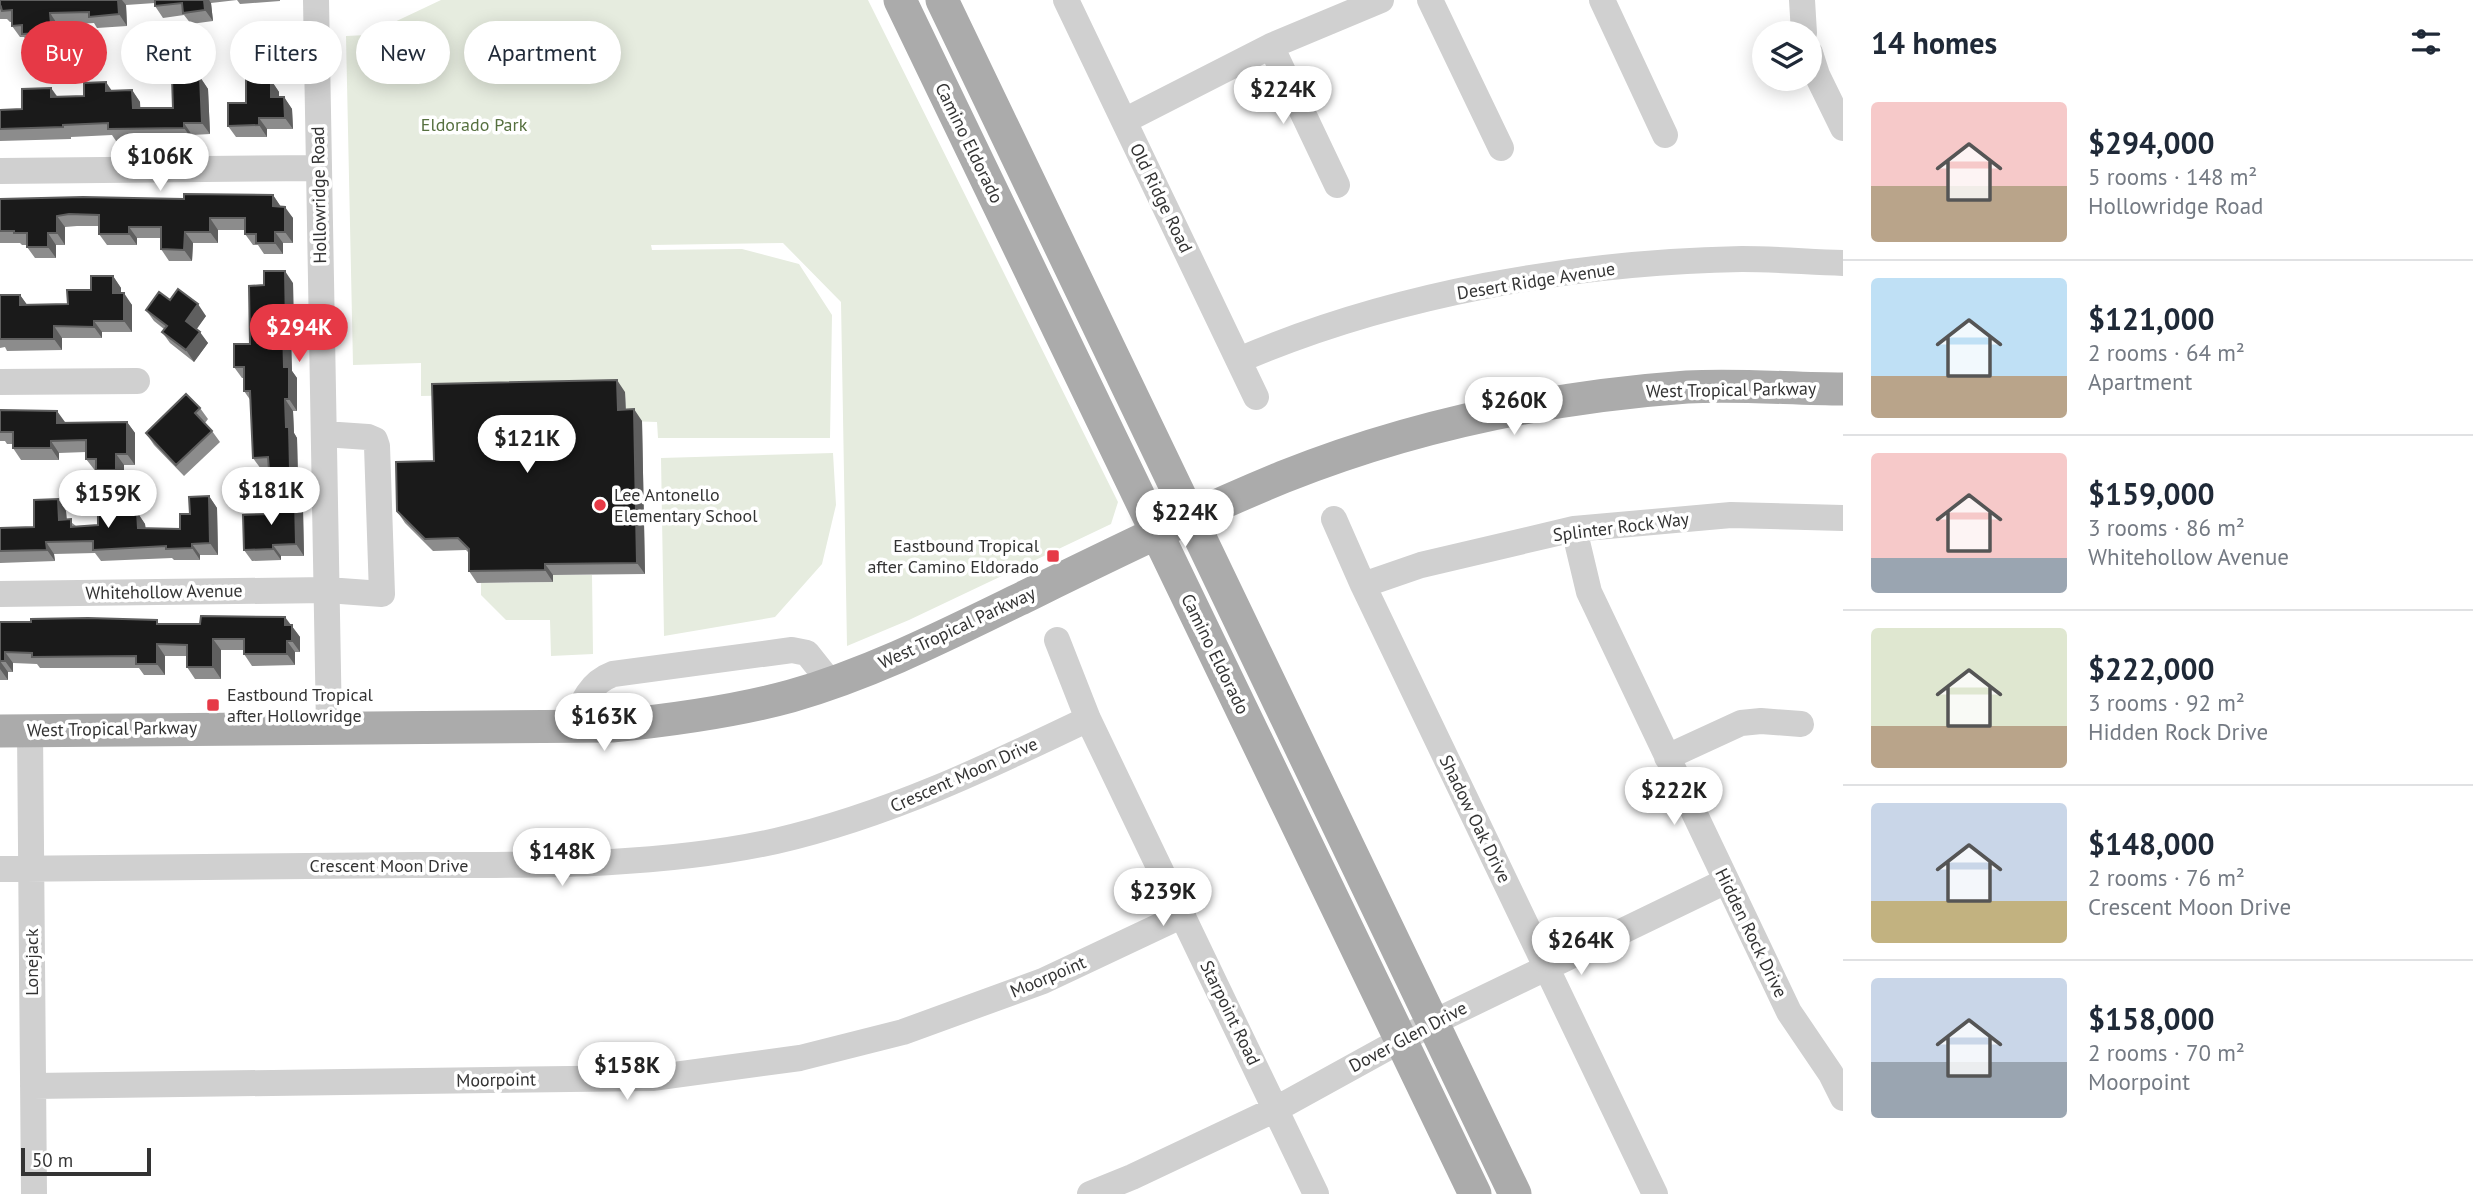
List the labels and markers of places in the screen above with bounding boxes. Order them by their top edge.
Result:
pin: $224K [1234,66,1332,126]
pin: $106K [111,134,209,193]
pin: $294K [250,304,348,364]
pin: $260K [1465,378,1563,437]
pin: $121K [478,416,576,475]
pin: $181K [222,468,320,527]
pin: $159K [59,470,157,530]
place label: Lee Antonello Elementary School [614,483,758,527]
pin: $224K [1136,490,1234,549]
marker: Lee Antonello Elementary School [592,497,608,513]
place label: Eastbound Tropical after Camino Eldorado [867,534,1040,578]
marker: Eastbound Tropical after Camino Eldorado [1045,548,1061,564]
place label: Eastbound Tropical after Hollowridge [227,683,374,727]
pin: $163K [555,694,653,753]
marker: Eastbound Tropical after Hollowridge [205,697,221,713]
pin: $222K [1625,768,1723,827]
pin: $148K [513,828,611,888]
pin: $239K [1114,869,1212,928]
pin: $264K [1532,918,1630,977]
pin: $158K [578,1042,676,1102]

